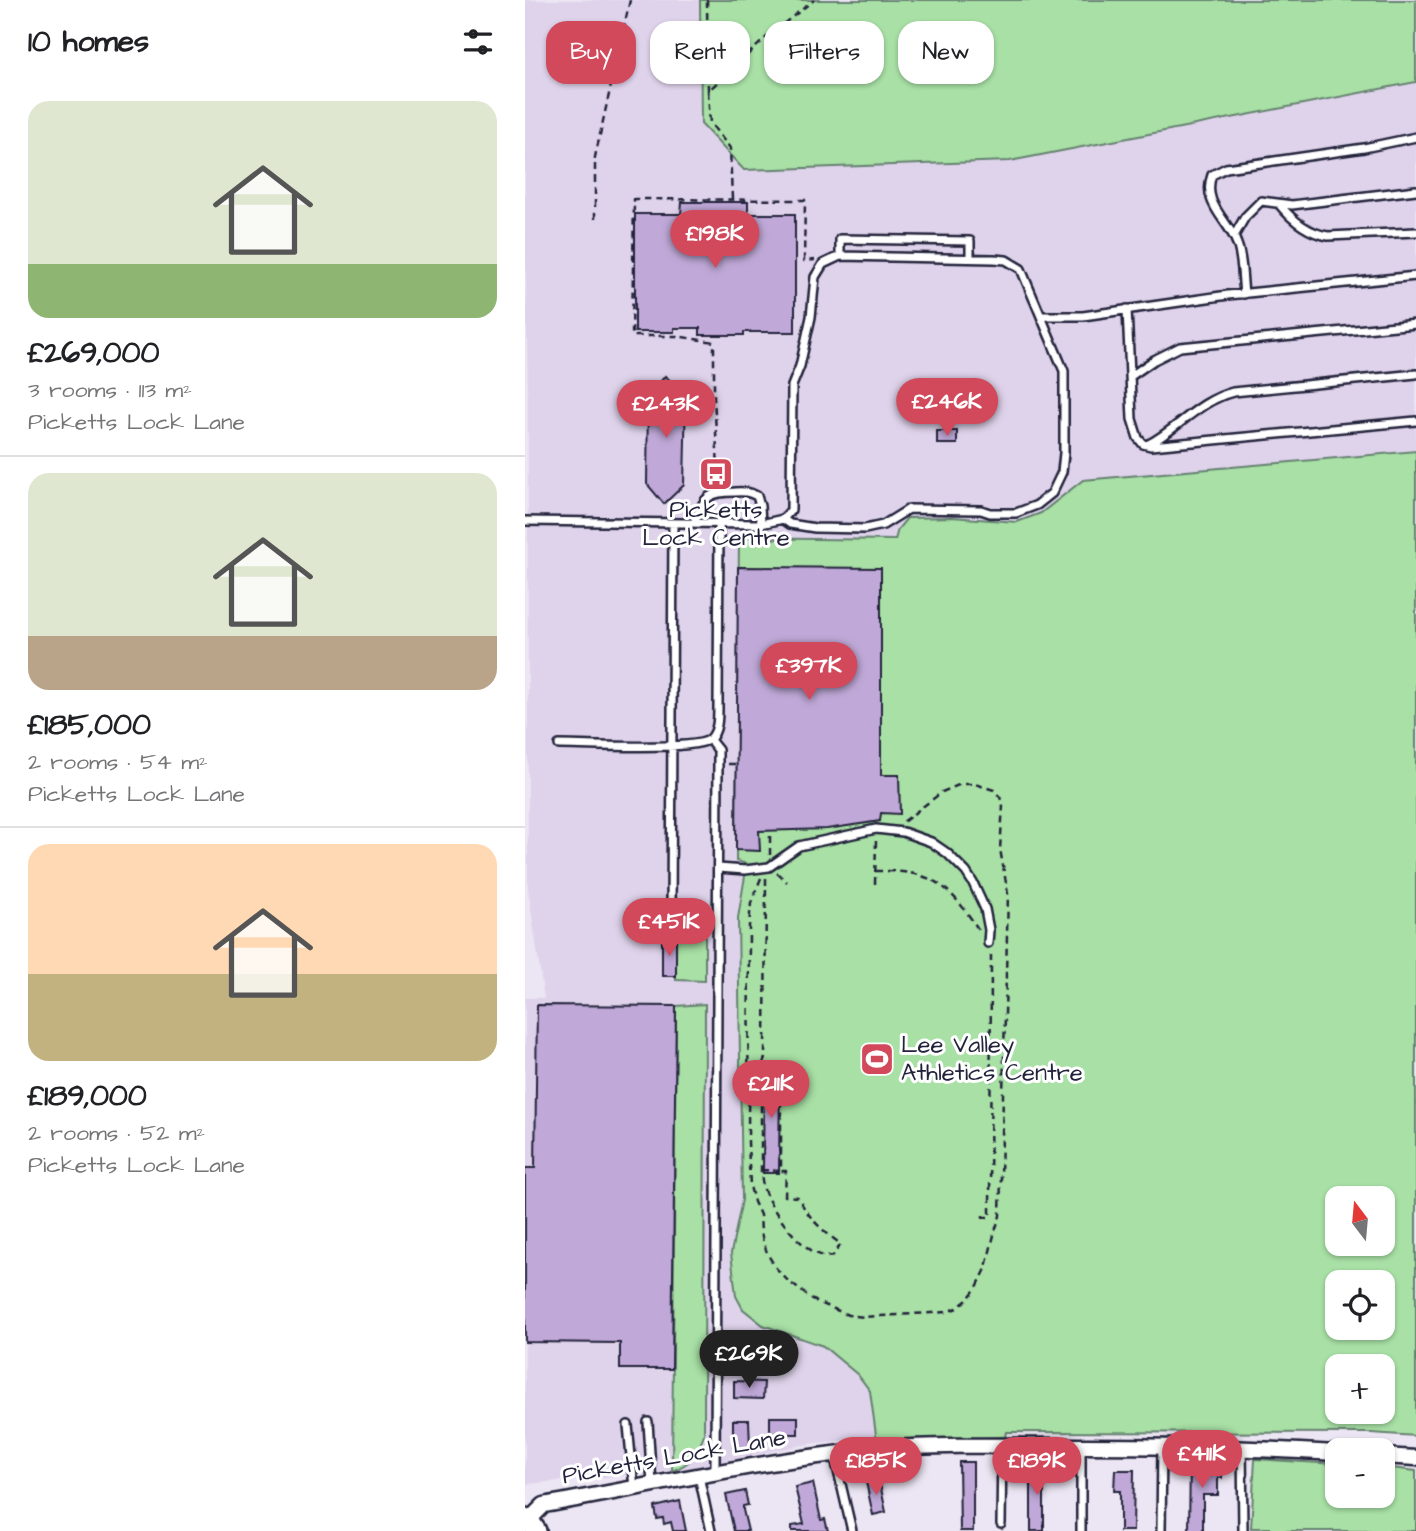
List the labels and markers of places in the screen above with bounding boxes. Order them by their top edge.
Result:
pin: £198K [666,210,764,270]
pin: £246K [898,378,996,438]
pin: £243K [617,380,715,440]
bus stop icon: Picketts Lock Centre [697,455,735,493]
place label: Picketts Lock Centre [642,493,790,555]
pin: £397K [760,642,858,702]
pin: £451K [620,898,718,958]
place label: Lee Valley Athletics Centre [901,1028,1083,1090]
sports icon: Lee Valley Athletics Centre [858,1040,896,1078]
pin: £211K [722,1060,820,1120]
pin: £269K [700,1330,798,1390]
pin: £411K [1153,1430,1251,1490]
pin: £185K [827,1438,925,1497]
pin: £189K [988,1438,1086,1497]

